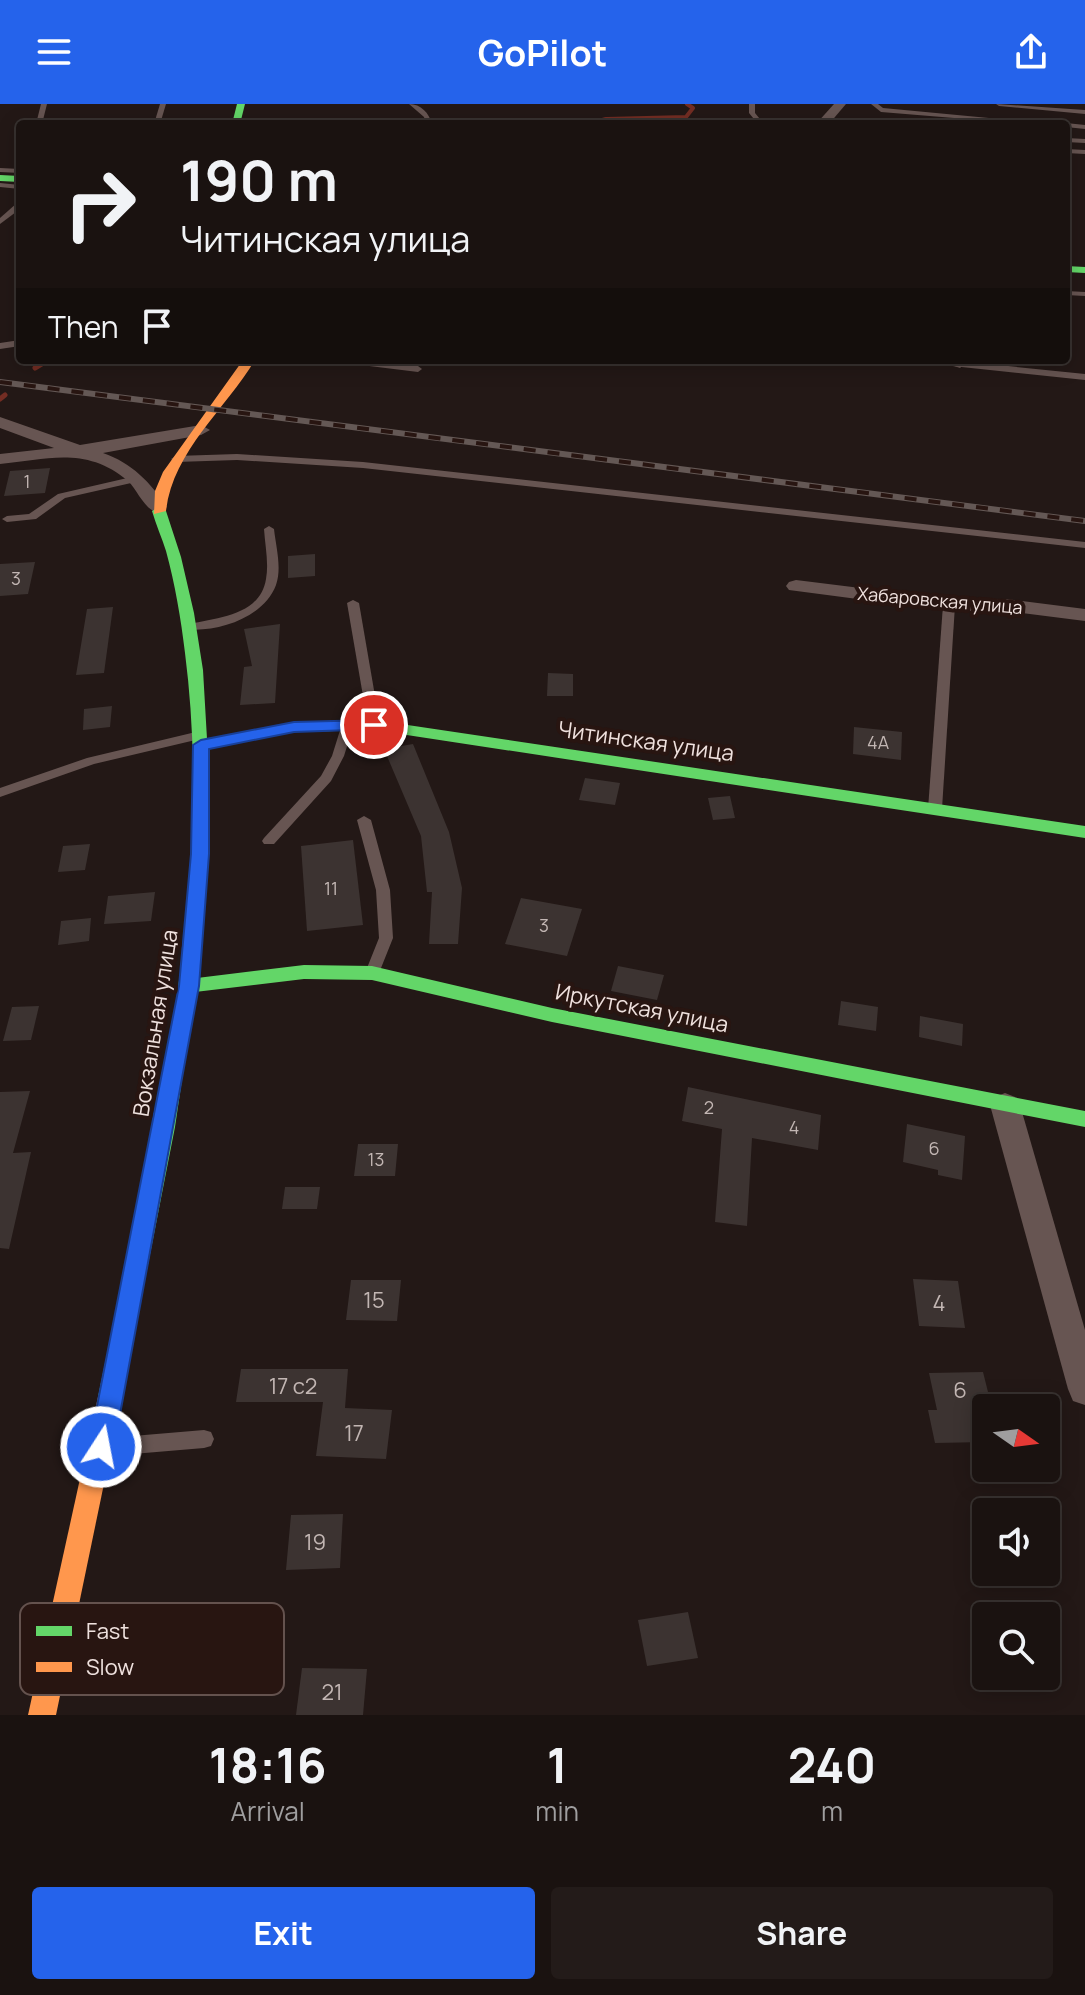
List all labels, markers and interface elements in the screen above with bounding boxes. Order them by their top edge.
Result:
text: GoPilot [478,28,607,77]
icon: menu [32,30,76,74]
icon: share [1009,30,1053,74]
text: 190 m [180,141,338,218]
icon: right [48,152,152,256]
text: Читинская улица [180,214,470,263]
icon: arrive [135,304,179,348]
text: Then [48,306,119,347]
house number: 1 [23,469,31,493]
house number: 3 [11,566,21,590]
street label: Хабаровская улица [857,581,1024,619]
pin [340,691,408,759]
icon: arrive [352,703,396,747]
street label: Читинская улица [556,714,736,768]
house number: 4А [867,730,890,754]
house number: 11 [324,876,338,900]
house number: 3 [539,913,549,937]
street label: Вокзальная улица [125,927,185,1119]
street label: Иркутская улица [553,977,731,1039]
house number: 2 [704,1095,714,1119]
house number: 4 [789,1115,799,1139]
house number: 6 [928,1136,940,1160]
house number: 13 [368,1147,384,1171]
house number: 15 [363,1285,385,1315]
house number: 4 [933,1288,945,1318]
house number: 17 с2 [269,1371,317,1401]
house number: 6 [953,1375,967,1405]
north arrow [972,1394,1060,1482]
map controls [972,1394,1060,1690]
position arrow [59,1405,143,1489]
house number: 17 [344,1418,364,1448]
button: sound [972,1498,1060,1586]
house number: 19 [304,1527,326,1557]
button: search [972,1602,1060,1690]
legend [20,1603,284,1695]
text: Fast [86,1616,129,1646]
text: Slow [86,1652,134,1682]
house number: 21 [321,1677,343,1707]
text: 18:16 [209,1732,327,1797]
text: 1 [547,1732,568,1797]
text: 240 [788,1732,876,1797]
text: Arrival [231,1793,305,1829]
text: min [535,1793,579,1829]
text: m [821,1793,843,1829]
button: Exit [32,1887,535,1979]
button: Share [551,1887,1053,1979]

